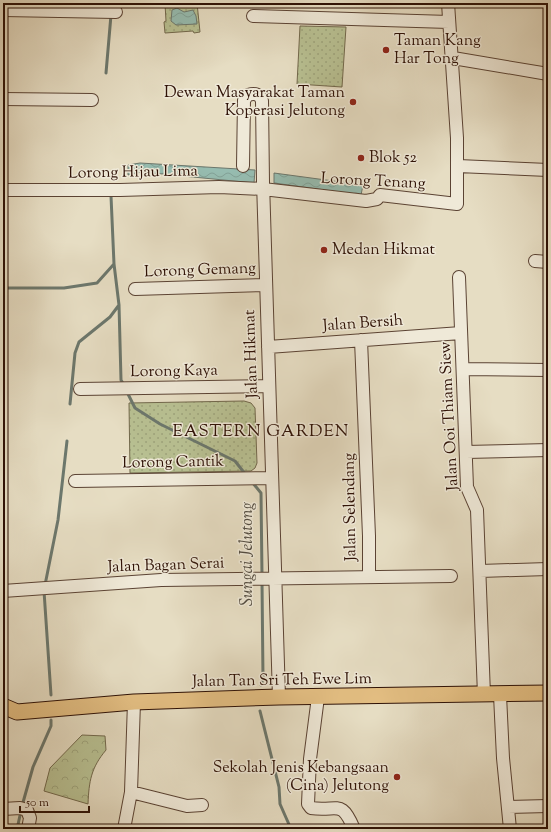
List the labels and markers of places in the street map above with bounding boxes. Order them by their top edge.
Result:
place label: Taman Kang Har Tong [394,30,481,71]
marker: Taman Kang Har Tong [381,45,391,55]
place label: Dewan Masyarakat Taman Koperasi Jelutong [164,82,346,123]
marker: Dewan Masyarakat Taman Koperasi Jelutong [348,97,358,107]
place label: Blok 52 [369,147,418,170]
marker: Blok 52 [356,153,366,163]
place label: Medan Hikmat [332,239,436,262]
marker: Medan Hikmat [319,245,329,255]
place label: Sekolah Jenis Kebangsaan (Cina) Jelutong [213,757,390,798]
marker: Sekolah Jenis Kebangsaan (Cina) Jelutong [392,772,402,782]

